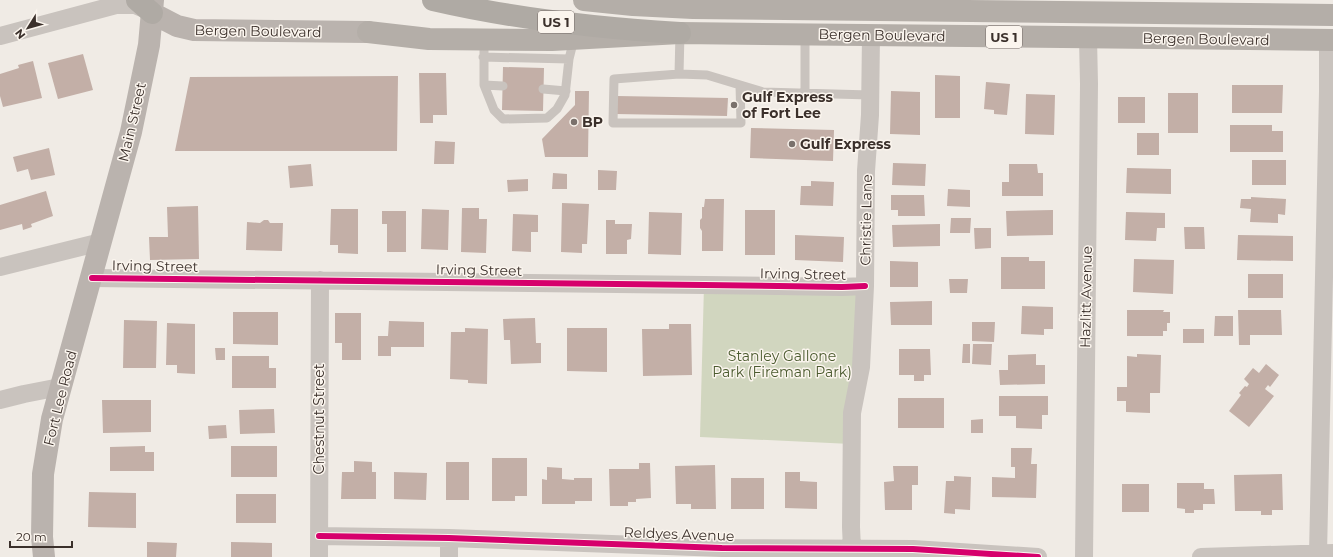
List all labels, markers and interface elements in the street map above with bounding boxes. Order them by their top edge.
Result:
north arrow [8,8,48,48]
road number: US 1 [538,11,574,33]
street label: Bergen Boulevard [194,21,322,41]
street label: Bergen Boulevard [818,25,946,45]
text: N [12,26,28,42]
road number: US 1 [986,26,1022,48]
street label: Bergen Boulevard [1142,29,1270,49]
street label: Main Street [114,80,150,163]
place label: Gulf Express of Fort Lee [742,88,833,122]
marker: Gulf Express of Fort Lee [729,100,739,110]
place label: BP [582,113,603,131]
marker: BP [569,117,579,127]
place label: Gulf Express [800,135,891,153]
marker: Gulf Express [787,139,797,149]
street label: Christie Lane [856,174,876,266]
street label: Hazlitt Avenue [1076,246,1096,348]
street label: Irving Street [112,256,199,276]
street label: Irving Street [436,260,523,280]
street label: Irving Street [760,264,847,284]
park label: Stanley Gallone Park (Fireman Park) [712,347,852,381]
street label: Fort Lee Road [39,348,81,448]
street label: Chestnut Street [310,363,328,474]
scale bar [10,523,72,549]
street label: Reldyes Avenue [623,523,735,545]
text: 20 m [16,529,47,544]

